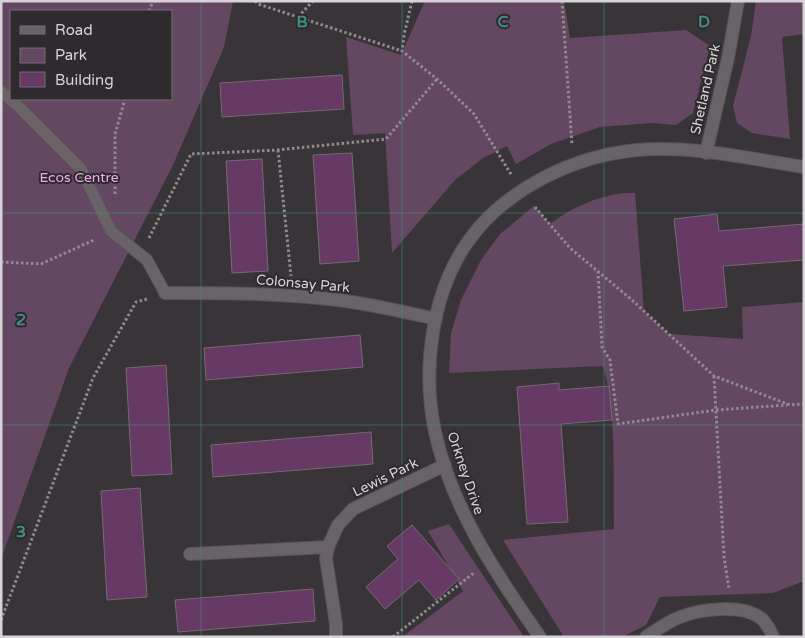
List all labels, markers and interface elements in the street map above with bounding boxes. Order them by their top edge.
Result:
legend [10,10,172,100]
text: B [296,12,308,32]
text: C [497,12,509,32]
text: D [698,12,710,32]
text: Road [55,21,93,39]
street label: Shetland Park [687,42,724,136]
text: Park [55,46,87,64]
text: Building [55,71,114,89]
park label: Ecos Centre [39,169,119,186]
street label: Colonsay Park [255,271,351,296]
text: 2 [16,310,26,330]
street label: Orkney Drive [443,430,488,517]
street label: Lewis Park [350,454,421,501]
text: 3 [16,522,26,542]

